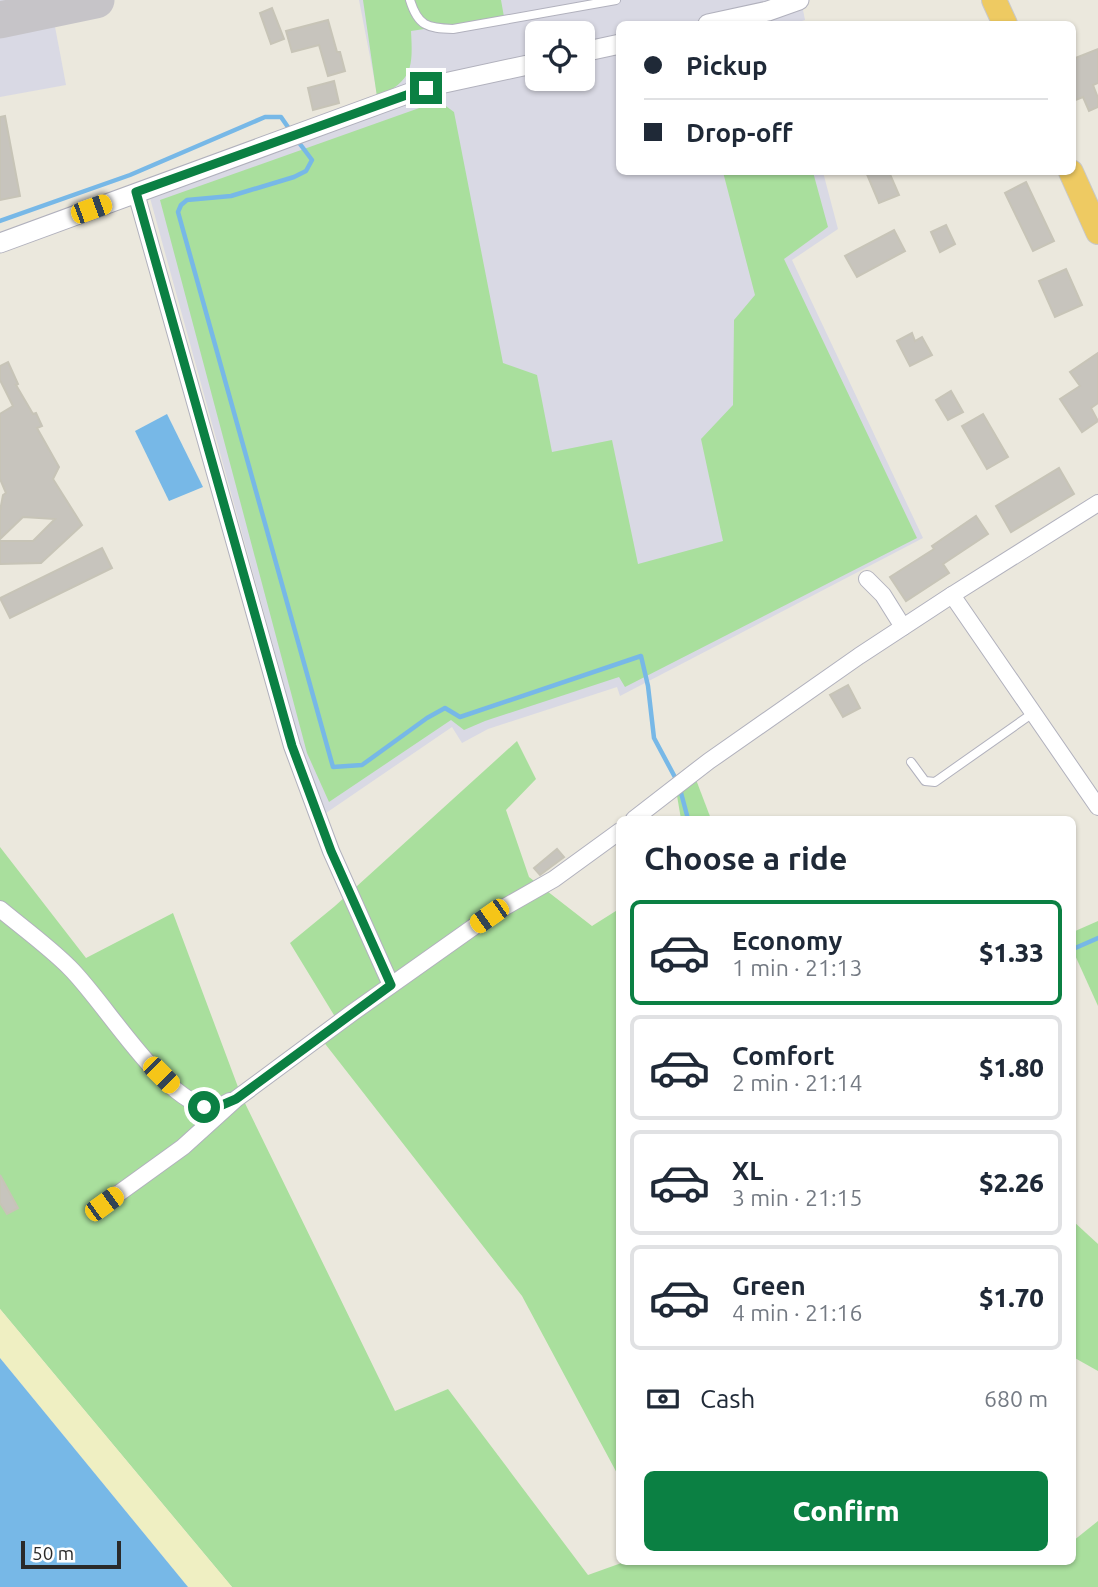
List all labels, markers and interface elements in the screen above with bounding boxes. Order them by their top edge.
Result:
map controls [525,21,595,91]
button: locate [525,21,595,91]
text: Pickup [686,51,768,80]
route end [410,72,442,104]
text: Drop-off [686,118,793,147]
car [68,192,115,226]
text: Choose a ride [644,840,847,876]
car [466,895,513,937]
icon: car [648,921,711,984]
text: Economy [732,926,842,955]
text: $1.33 [979,938,1044,967]
text: 1 min · 21:13 [732,955,863,980]
icon: car [648,1036,711,1099]
text: Comfort [732,1041,835,1070]
car [139,1053,184,1097]
text: $1.80 [979,1053,1044,1082]
text: 2 min · 21:14 [732,1070,863,1095]
route start [188,1091,220,1123]
icon: car [648,1151,711,1214]
text: XL [732,1156,763,1185]
text: $2.26 [979,1168,1044,1197]
car [81,1183,128,1225]
text: 3 min · 21:15 [732,1185,863,1210]
icon: car [648,1266,711,1329]
text: Green [732,1271,806,1300]
text: $1.70 [979,1283,1044,1312]
text: 4 min · 21:16 [732,1300,863,1325]
icon: cash [644,1380,682,1418]
text: Cash [700,1384,755,1413]
text: 680 m [984,1386,1048,1411]
button: Confirm [644,1471,1048,1551]
scale bar [21,1538,121,1570]
text: 50 m [32,1542,74,1564]

